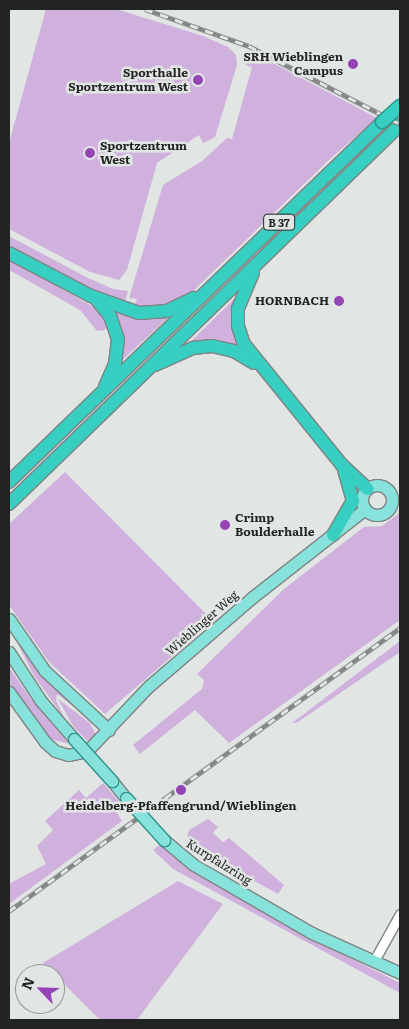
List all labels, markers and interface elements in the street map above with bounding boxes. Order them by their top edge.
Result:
place label: SRH Wieblingen Campus [243,50,343,78]
marker: SRH Wieblingen Campus [347,58,359,70]
place label: Sporthalle Sportzentrum West [68,66,188,94]
marker: Sporthalle Sportzentrum West [192,74,204,86]
place label: Sportzentrum West [100,139,187,167]
marker: Sportzentrum West [84,147,96,159]
road number: B 37 [263,213,295,230]
place label: HORNBACH [255,294,329,308]
marker: HORNBACH [333,295,345,307]
place label: Crimp Boulderhalle [235,511,315,539]
marker: Crimp Boulderhalle [219,519,231,531]
street label: Wieblinger Weg [163,588,241,658]
marker: Heidelberg-Pfaffengrund/Wieblingen [174,783,188,797]
place label: Heidelberg-Pfaffengrund/Wieblingen [65,799,297,813]
street label: Kurpfalzring [184,836,254,888]
north arrow [15,964,65,1014]
text: N [16,974,39,993]

